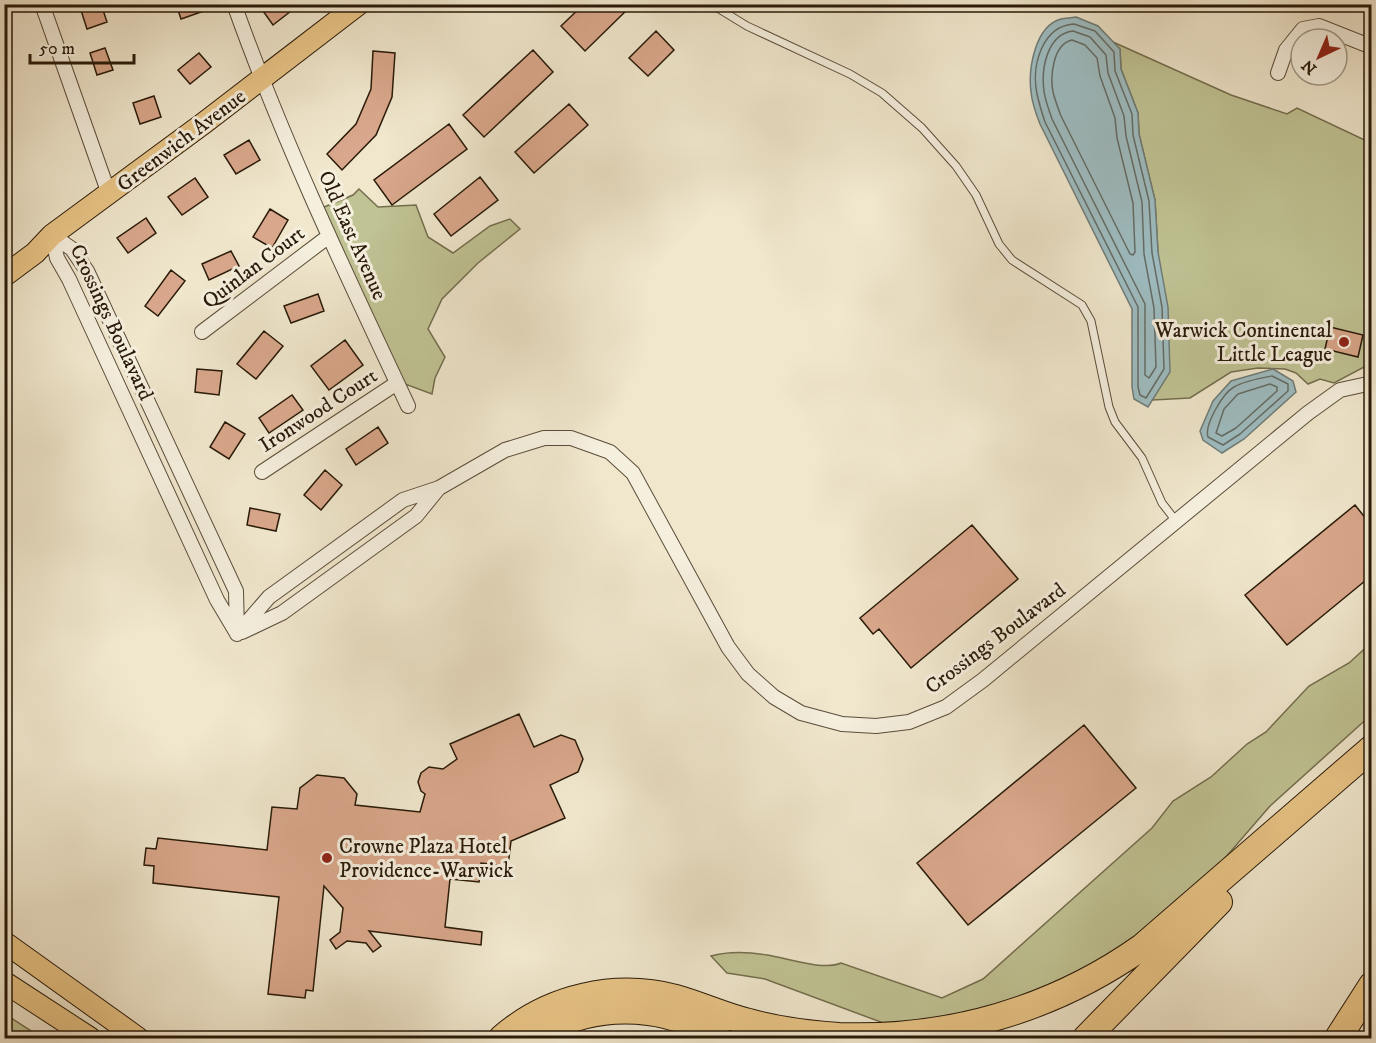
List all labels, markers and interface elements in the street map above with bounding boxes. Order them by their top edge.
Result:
scale bar [30,27,134,65]
north arrow [1289,27,1349,87]
text: 50 m [39,38,75,60]
text: N [1298,55,1321,79]
street label: Greenwich Avenue [112,84,251,198]
street label: Old East Avenue [312,167,392,304]
street label: Quinlan Court [197,221,310,315]
street label: Crossings Boulavard [64,240,159,405]
place label: Warwick Continental Little League [1154,318,1333,368]
marker: Warwick Continental Little League [1337,335,1351,349]
street label: Ironwood Court [255,363,383,459]
street label: Crossings Boulavard [920,577,1071,700]
place label: Crowne Plaza Hotel Providence-Warwick [339,834,514,884]
marker: Crowne Plaza Hotel Providence-Warwick [320,851,334,865]

